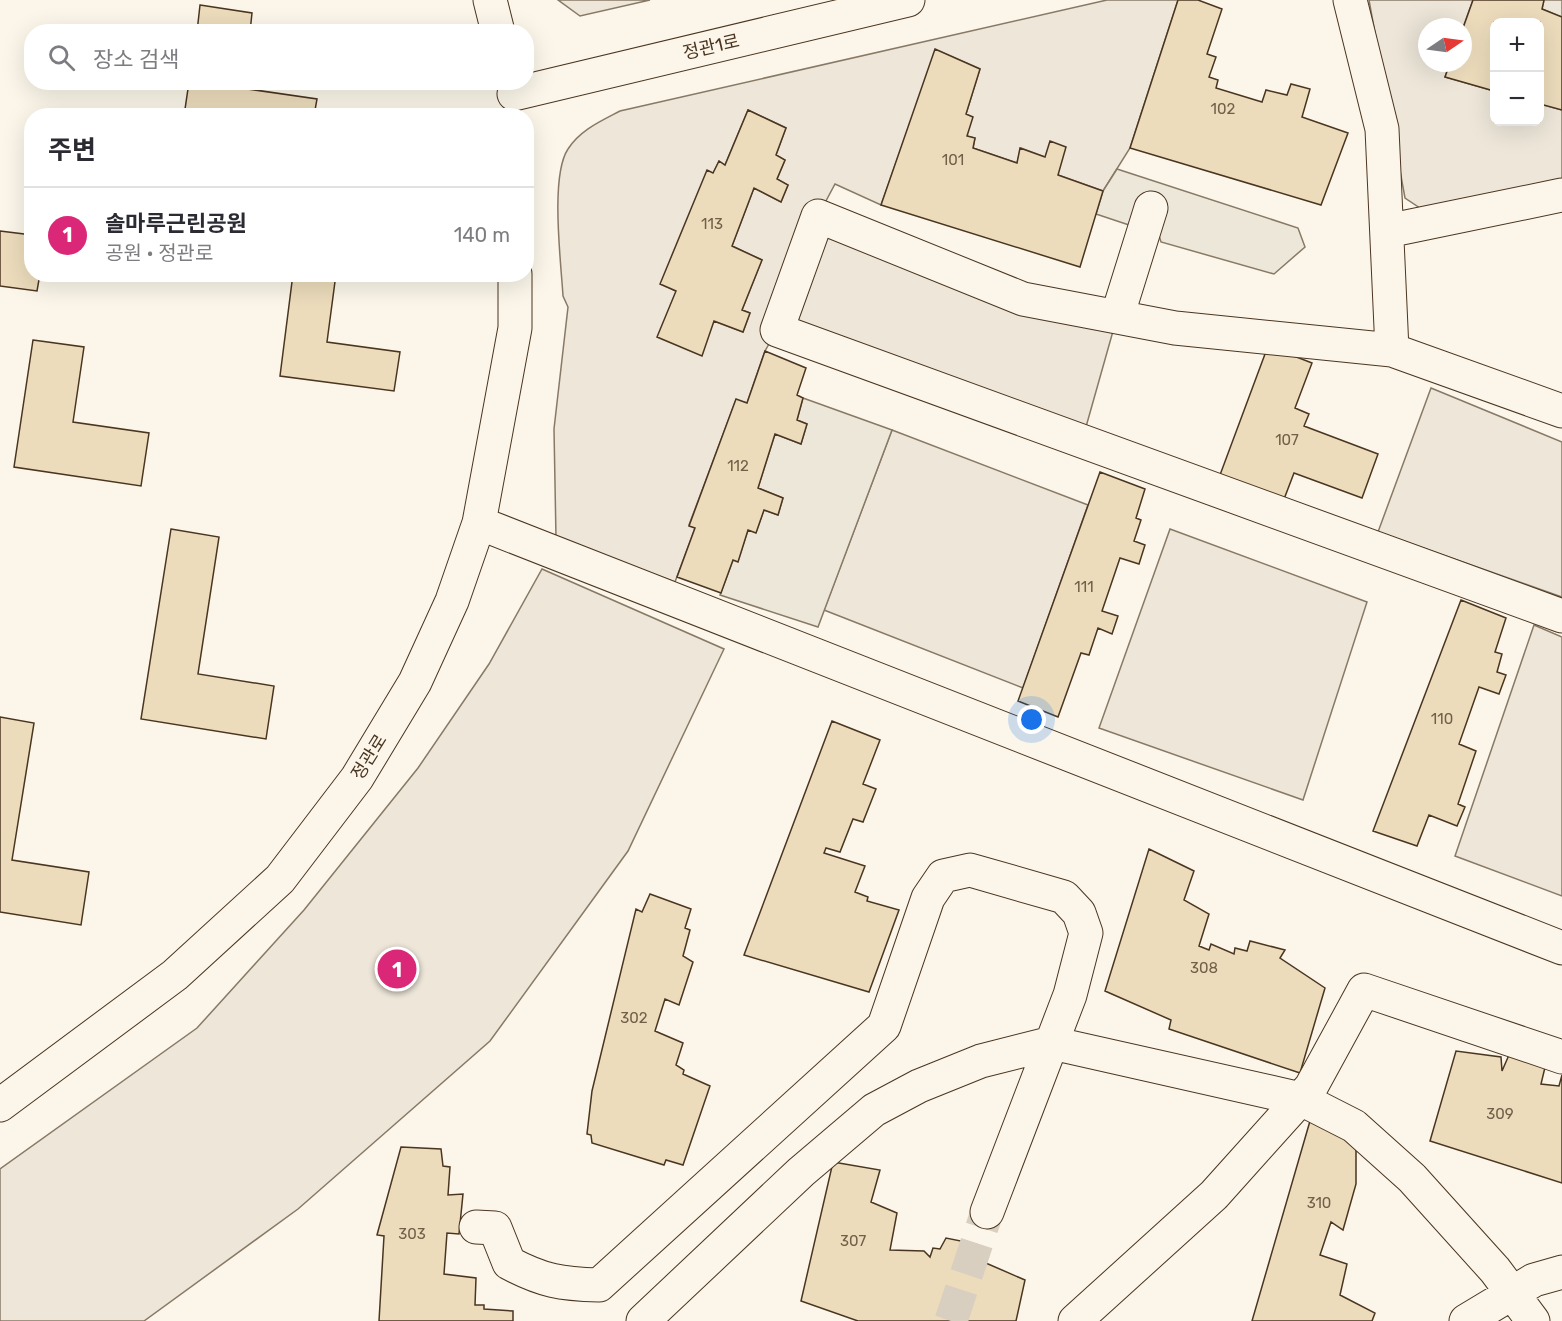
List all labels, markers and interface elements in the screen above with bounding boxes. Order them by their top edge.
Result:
north arrow [1418,18,1472,72]
map controls [1490,18,1544,126]
button: + [1490,18,1544,72]
search box [24,24,534,90]
street label: 정관1로 [681,30,741,64]
icon: search [45,41,78,74]
text: 장소 검색 [93,46,179,73]
button: − [1490,72,1544,126]
house number: 102 [1211,100,1236,118]
text: 주변 [48,135,96,166]
house number: 101 [942,151,964,169]
text: 솔마루근린공원 [105,210,247,237]
house number: 113 [701,215,723,233]
text: 1 [63,223,72,247]
text: 140 m [454,223,510,247]
text: 공원 · 정관로 [105,241,213,265]
house number: 107 [1275,431,1299,449]
house number: 112 [727,457,749,475]
house number: 111 [1074,578,1094,596]
your location [1017,705,1046,734]
house number: 110 [1431,710,1453,728]
street label: 정관로 [347,730,391,784]
pin: 1 [378,946,416,992]
house number: 308 [1190,959,1218,977]
house number: 302 [620,1009,648,1027]
house number: 309 [1486,1105,1514,1123]
house number: 310 [1307,1194,1331,1212]
house number: 303 [398,1225,426,1243]
house number: 307 [840,1232,866,1250]

